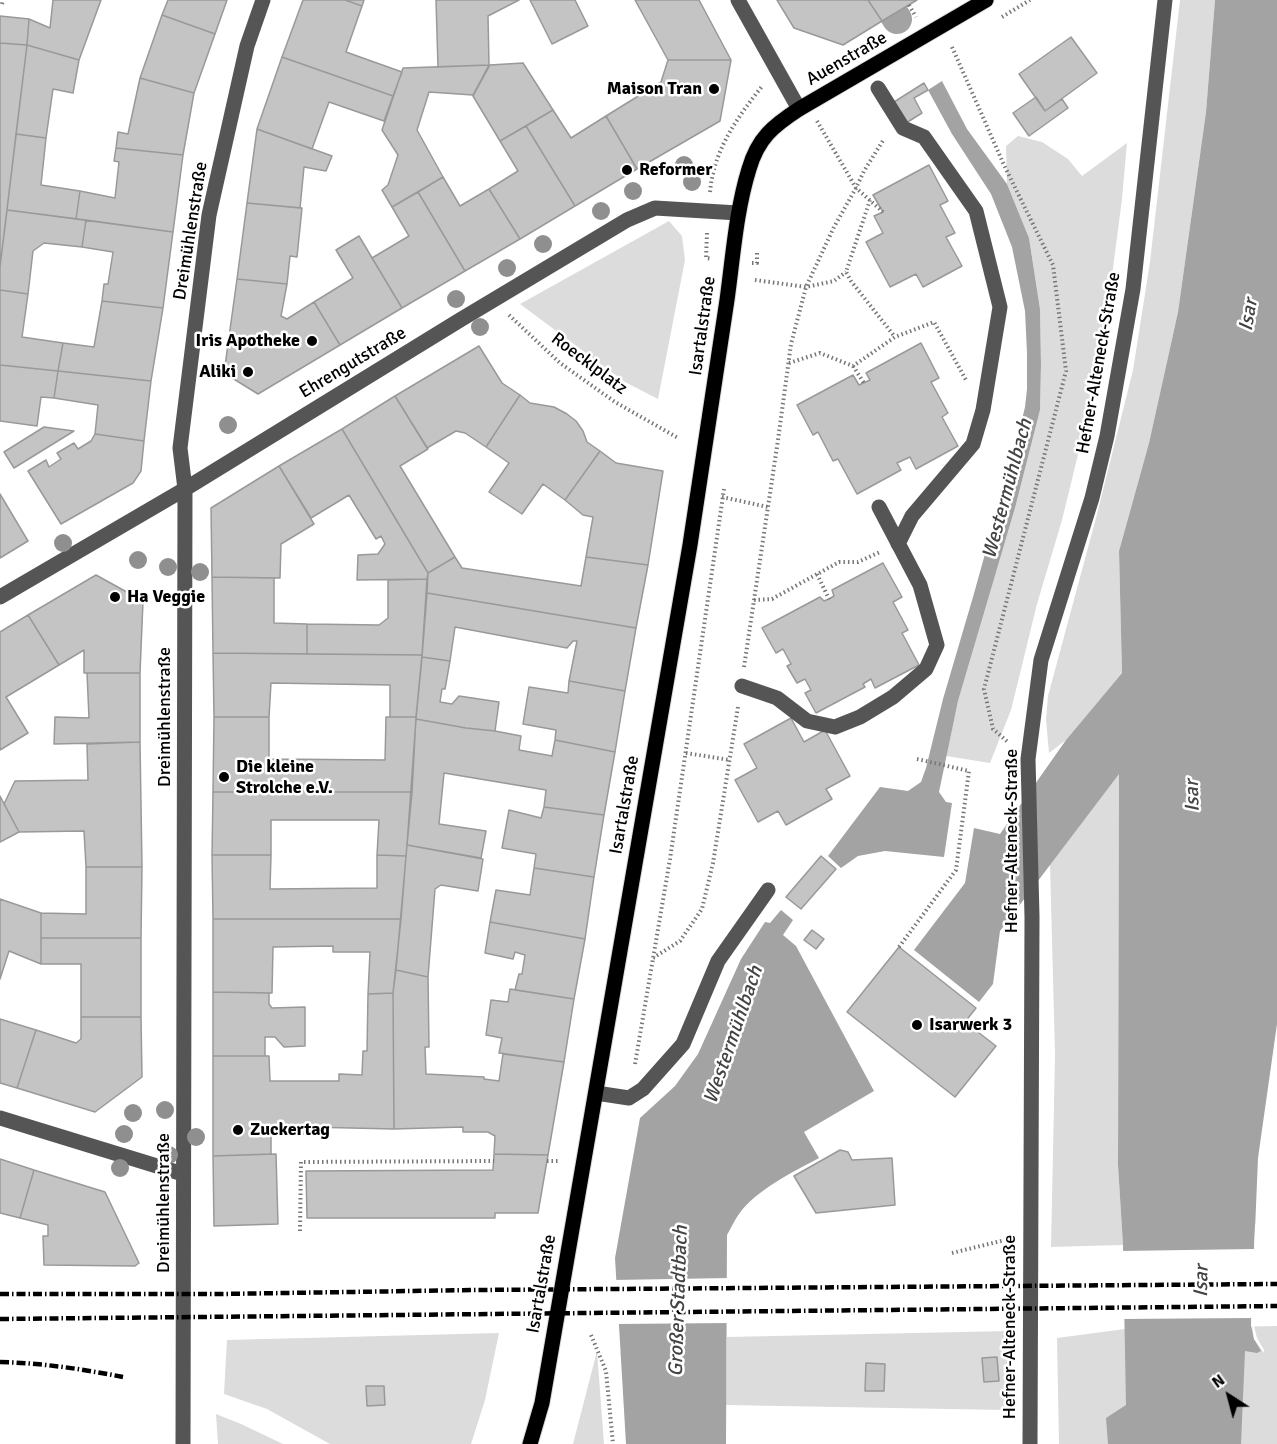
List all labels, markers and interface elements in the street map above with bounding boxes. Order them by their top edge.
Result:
street label: Auenstraße [803,27,891,91]
place label: Maison Tran [607,78,702,100]
marker: Maison Tran [707,82,721,96]
place label: Reformer [639,159,712,181]
street label: Dreimühlenstraße [169,160,213,302]
marker: Reformer [620,163,634,177]
street label: Hefner-Alteneck-Straße [1072,270,1126,456]
street label: Isartalstraße [685,275,721,377]
water label: Isar [1234,297,1264,333]
street label: Ehrengutstraße [296,323,410,403]
street label: Roecklplatz [547,328,631,400]
place label: Iris Apotheke [195,330,300,352]
marker: Iris Apotheke [305,334,319,348]
place label: Aliki [199,361,236,383]
marker: Aliki [241,365,255,379]
water label: Westermühlbach [978,416,1038,562]
place label: Ha Veggie [127,586,205,608]
marker: Ha Veggie [108,590,122,604]
street label: Dreimühlenstraße [154,647,176,787]
street label: Hefner-Alteneck-Straße [1001,749,1023,933]
street label: Isartalstraße [606,754,644,856]
place label: Die kleine Strolche e.V. [236,756,333,798]
marker: Die kleine Strolche e.V. [217,770,231,784]
water label: Isar [1180,780,1206,812]
water label: Westermühlbach [699,963,769,1107]
place label: Isarwerk 3 [929,1014,1012,1036]
marker: Isarwerk 3 [910,1018,924,1032]
place label: Zuckertag [250,1119,330,1141]
marker: Zuckertag [231,1123,245,1137]
street label: Dreimühlenstraße [153,1133,175,1273]
water label: Großer Stadtbach [664,1225,694,1377]
street label: Isartalstraße [523,1233,561,1335]
street label: Hefner-Alteneck-Straße [999,1235,1021,1419]
water label: Isar [1190,1265,1214,1297]
north arrow [1199,1366,1259,1426]
text: N [1208,1370,1229,1393]

